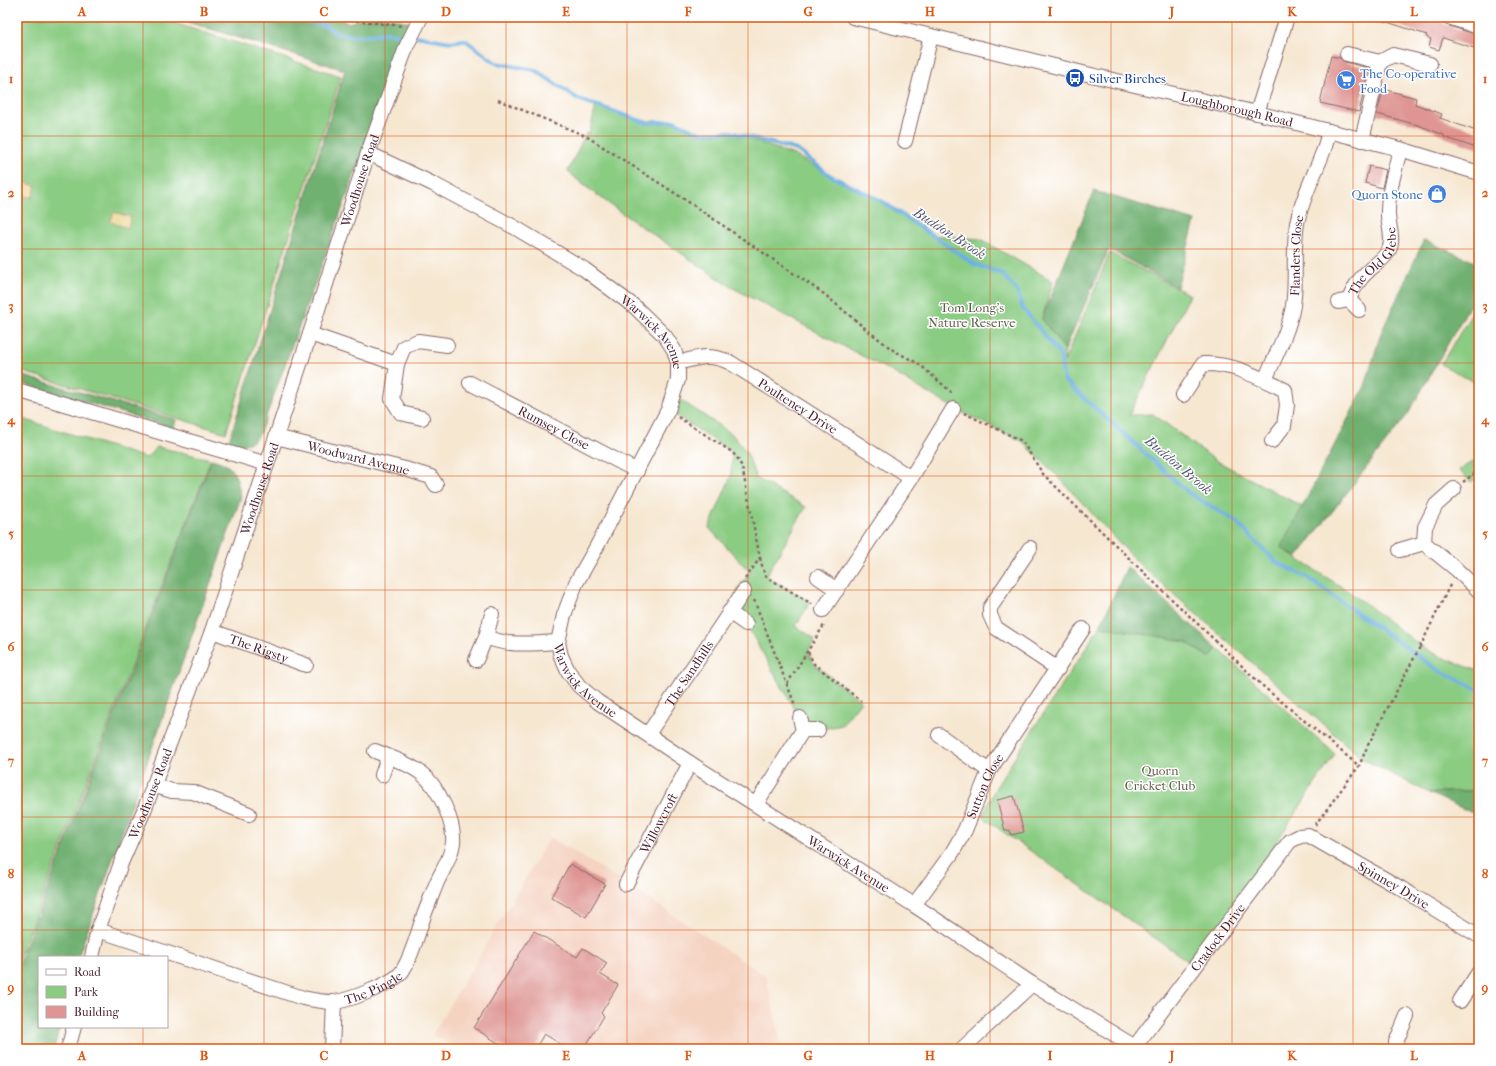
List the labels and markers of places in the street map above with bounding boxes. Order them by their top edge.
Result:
place label: The Co-operative Food [1360,66,1457,96]
bus stop icon: Silver Birches [1064,67,1086,89]
supermarket icon: The Co-operative Food [1335,69,1357,91]
place label: Silver Birches [1089,71,1166,86]
shop icon: Quorn Stone [1426,183,1448,205]
place label: Quorn Stone [1352,187,1424,202]

